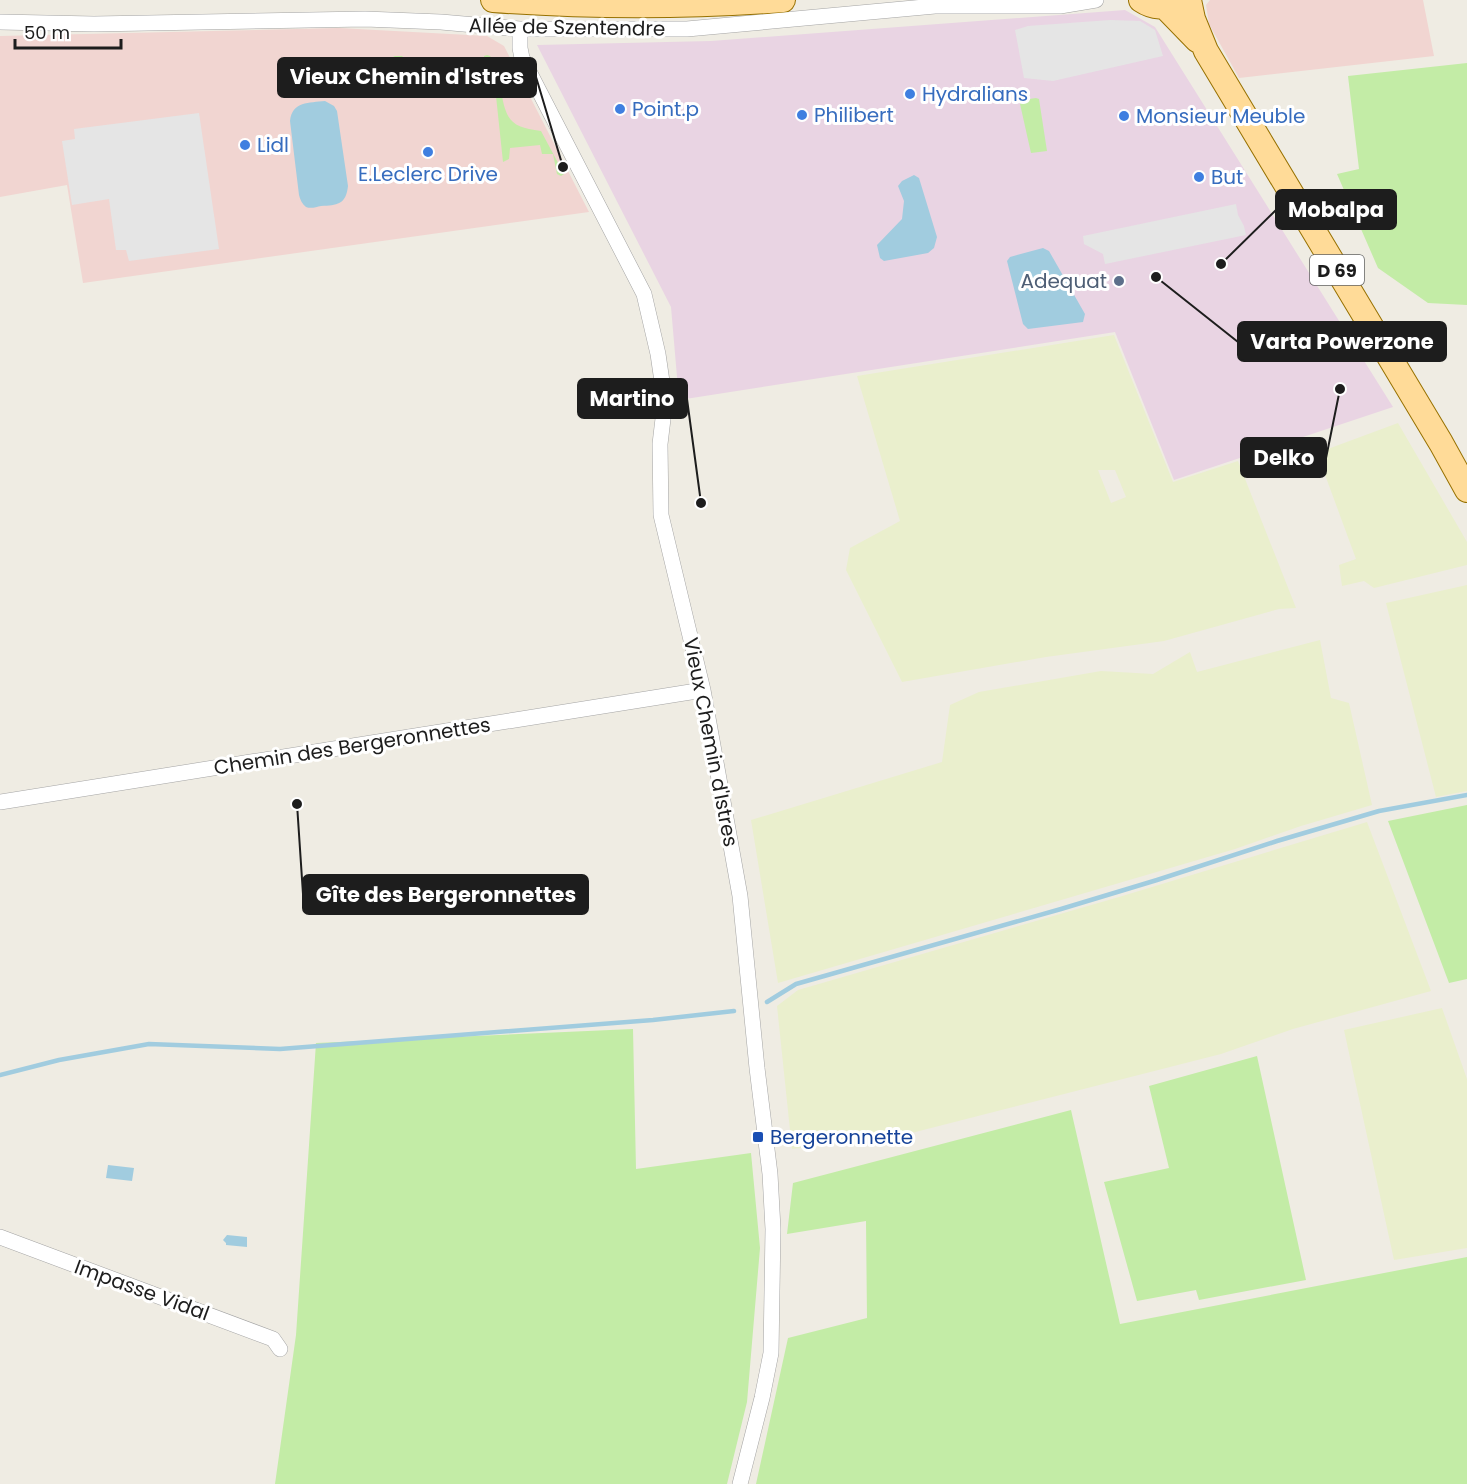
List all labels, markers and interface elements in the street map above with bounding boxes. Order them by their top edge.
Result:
street label: Allée de Szentendre [468,11,666,43]
scale bar [15,12,122,50]
text: 50 m [24,20,70,45]
callout: Vieux Chemin d'Istres [278,58,536,97]
text: Vieux Chemin d'Istres [290,62,524,91]
place label: Hydralians [922,80,1028,108]
marker: Hydralians [903,87,917,101]
place label: Point.p [632,95,699,123]
place label: Philibert [814,101,894,129]
marker: Point.p [613,102,627,116]
place label: Monsieur Meuble [1136,102,1305,130]
marker: Philibert [795,108,809,122]
marker: Monsieur Meuble [1117,109,1131,123]
place label: Lidl [257,131,289,159]
marker: Lidl [238,138,252,152]
marker: E.Leclerc Drive [421,145,435,159]
place label: E.Leclerc Drive [358,160,498,188]
place label: But [1211,163,1243,191]
marker: But [1192,170,1206,184]
callout: Mobalpa [1276,190,1396,229]
text: Mobalpa [1288,195,1384,224]
road number: D 69 [1310,255,1364,285]
place label: Adequat [1020,267,1107,295]
marker: Adequat [1112,274,1126,288]
callout: Varta Powerzone [1238,322,1446,361]
text: Varta Powerzone [1250,327,1434,356]
callout: Martino [578,379,687,418]
text: Martino [590,384,674,413]
callout: Delko [1241,438,1326,477]
text: Delko [1254,443,1314,472]
street label: Vieux Chemin d'Istres [677,635,745,849]
street label: Chemin des Bergeronnettes [212,710,492,782]
callout: Gîte des Bergeronnettes [303,875,588,914]
text: Gîte des Bergeronnettes [316,880,576,909]
place label: Bergeronnette [770,1123,913,1151]
marker: Bergeronnette [751,1130,765,1144]
street label: Impasse Vidal [71,1253,213,1327]

